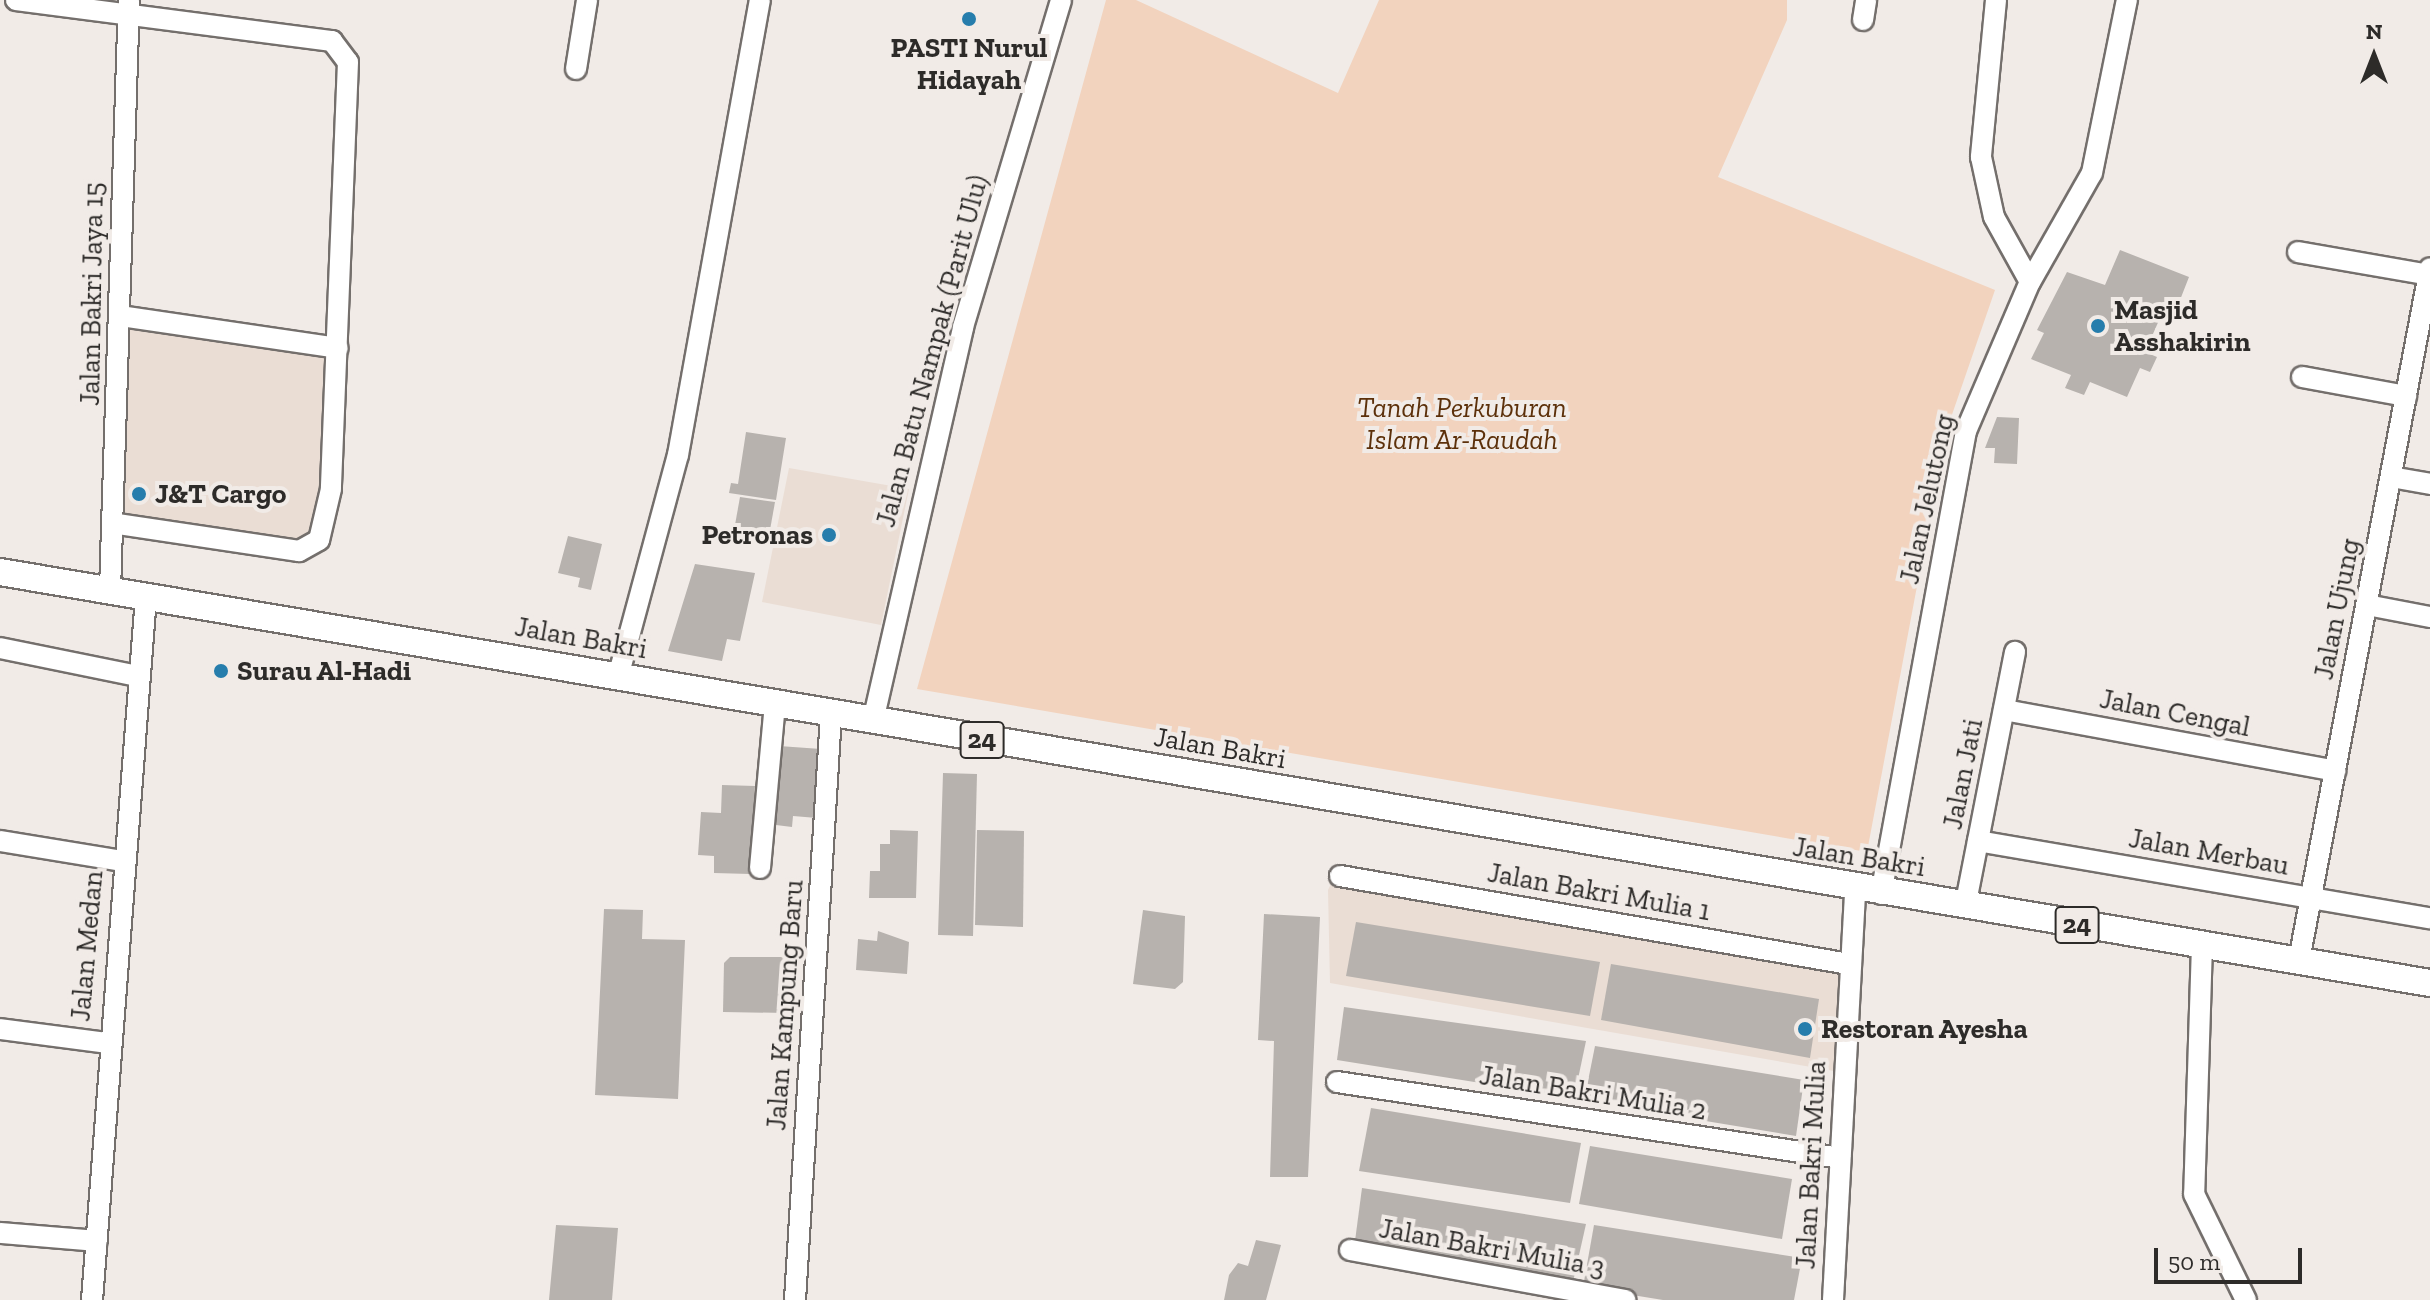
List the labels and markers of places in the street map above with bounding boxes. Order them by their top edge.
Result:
marker: PASTI Nurul Hidayah [960,10,978,28]
place label: PASTI Nurul Hidayah [891,31,1047,97]
place label: Masjid Asshakirin [2114,293,2251,359]
marker: Masjid Asshakirin [2089,317,2107,335]
place label: J&T Cargo [155,477,286,511]
marker: J&T Cargo [130,485,148,503]
place label: Petronas [701,518,813,552]
marker: Petronas [820,526,838,544]
place label: Surau Al-Hadi [237,654,412,688]
marker: Surau Al-Hadi [212,662,230,680]
place label: Restoran Ayesha [1821,1012,2028,1046]
marker: Restoran Ayesha [1796,1020,1814,1038]

